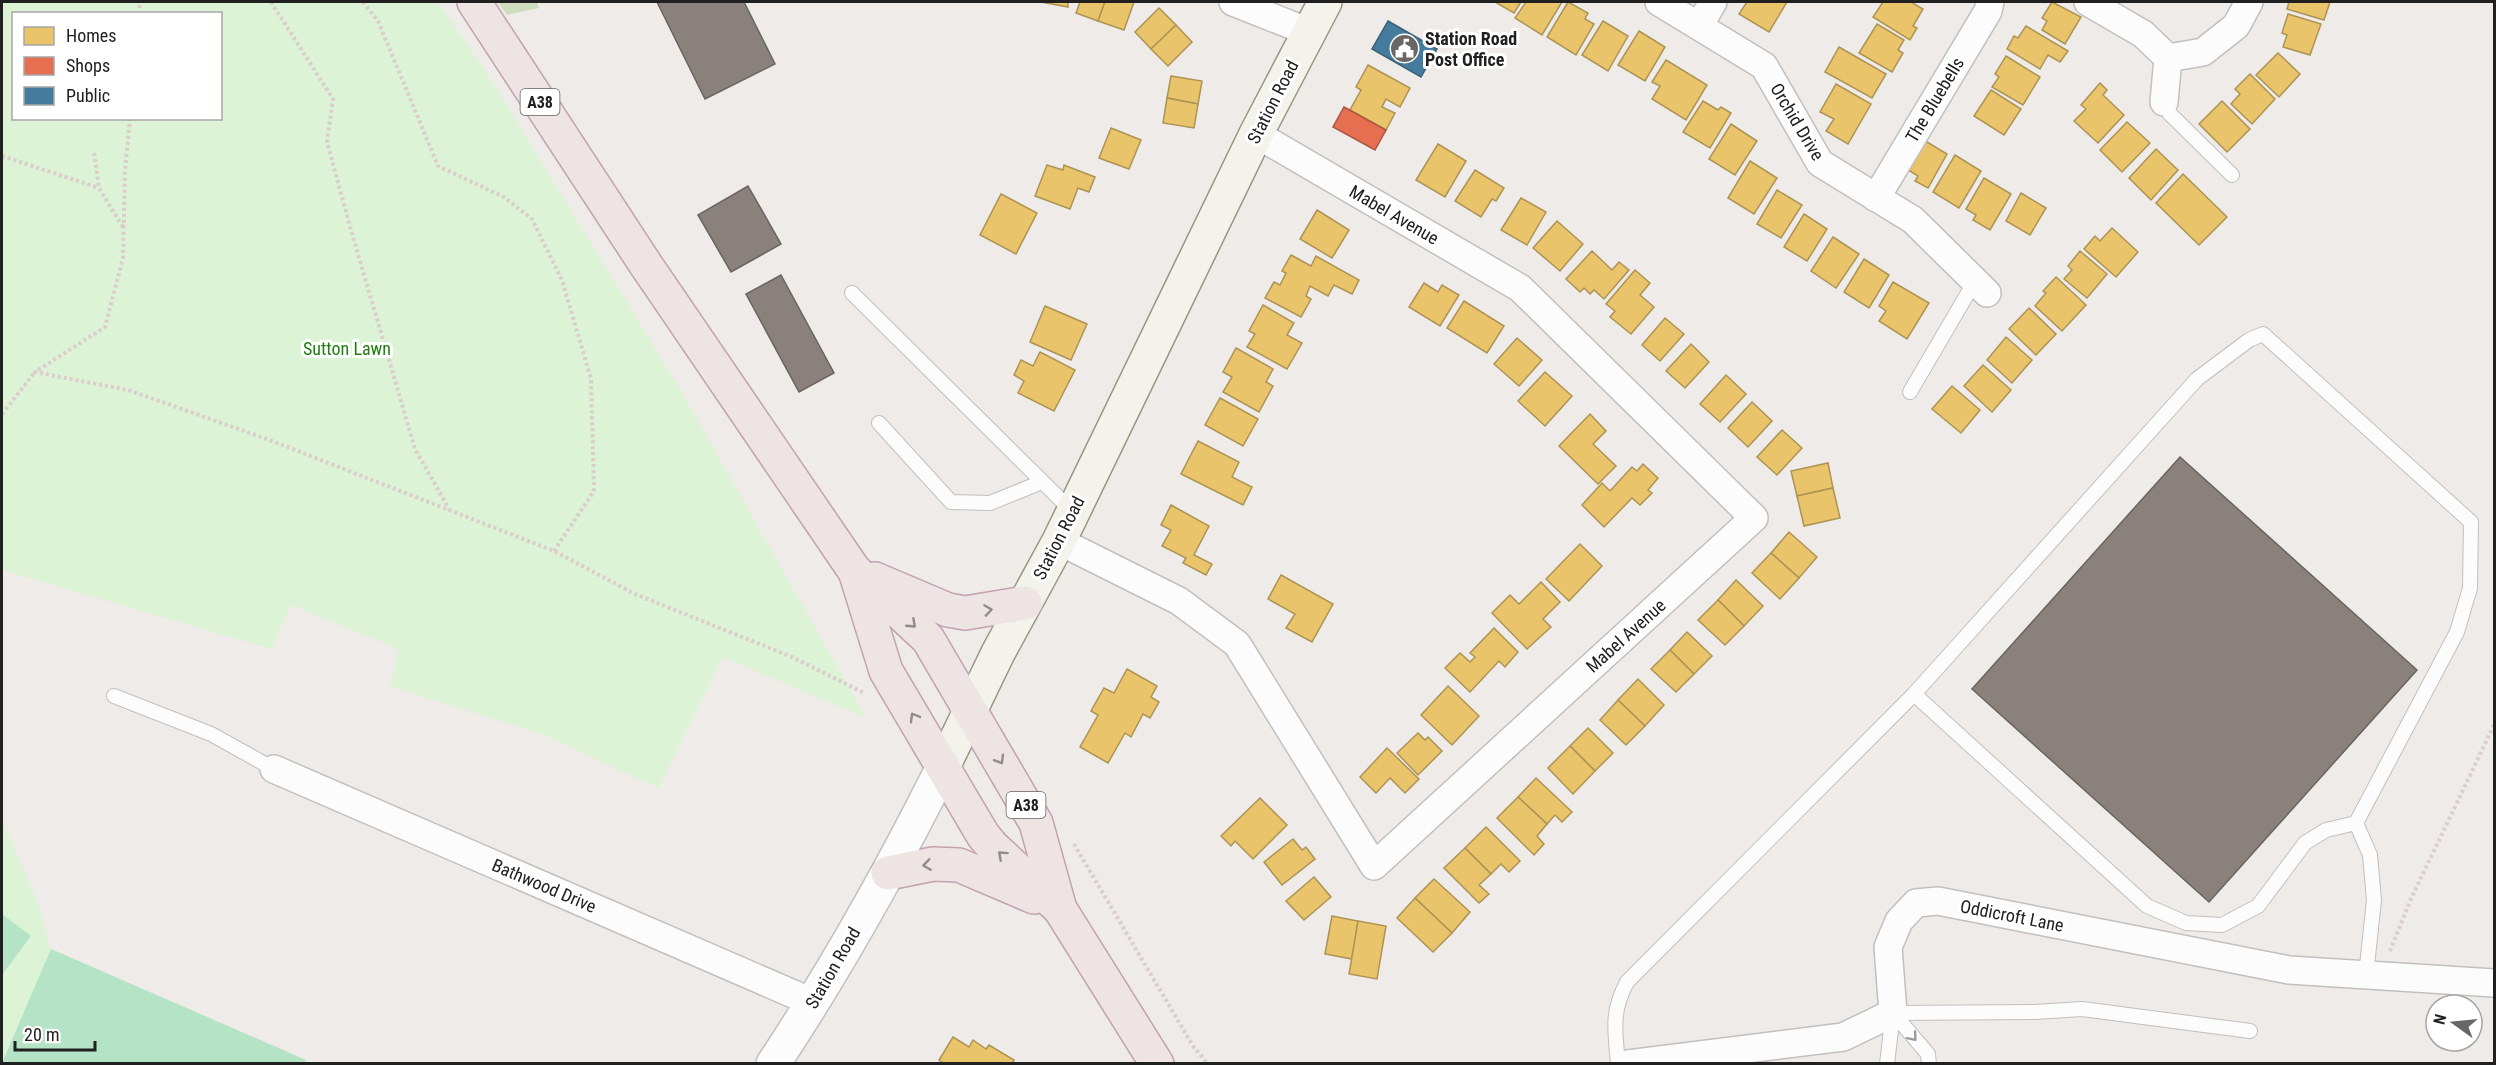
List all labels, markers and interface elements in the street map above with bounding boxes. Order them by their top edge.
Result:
legend [12,12,222,120]
text: Homes [66,25,116,46]
place label: Station Road Post Office [1425,28,1517,70]
public building icon: Station Road Post Office [1388,33,1420,65]
street label: The Bluebells [1901,53,1968,146]
text: Shops [66,55,110,76]
street label: Station Road [1243,57,1303,147]
street label: Orchid Drive [1766,79,1829,164]
text: Public [66,85,110,106]
road number: A38 [520,89,560,115]
street label: Mabel Avenue [1346,181,1443,249]
park label: Sutton Lawn [303,338,391,359]
street label: Station Road [1029,493,1089,583]
street label: Mabel Avenue [1582,594,1670,677]
one-way arrow [983,604,993,616]
one-way arrow [905,617,916,628]
one-way arrow [909,713,921,723]
one-way arrow [993,754,1004,764]
road number: A38 [1006,792,1046,818]
one-way arrow [998,851,1008,862]
street label: Bathwood Drive [489,854,599,917]
one-way arrow [922,859,932,871]
street label: Oddicroft Lane [1959,895,2066,936]
street label: Station Road [801,923,864,1012]
north arrow [2424,993,2484,1053]
text: N [2430,1012,2450,1026]
scale bar [15,1014,94,1052]
text: 20 m [24,1024,59,1045]
one-way arrow [1906,1030,1917,1041]

